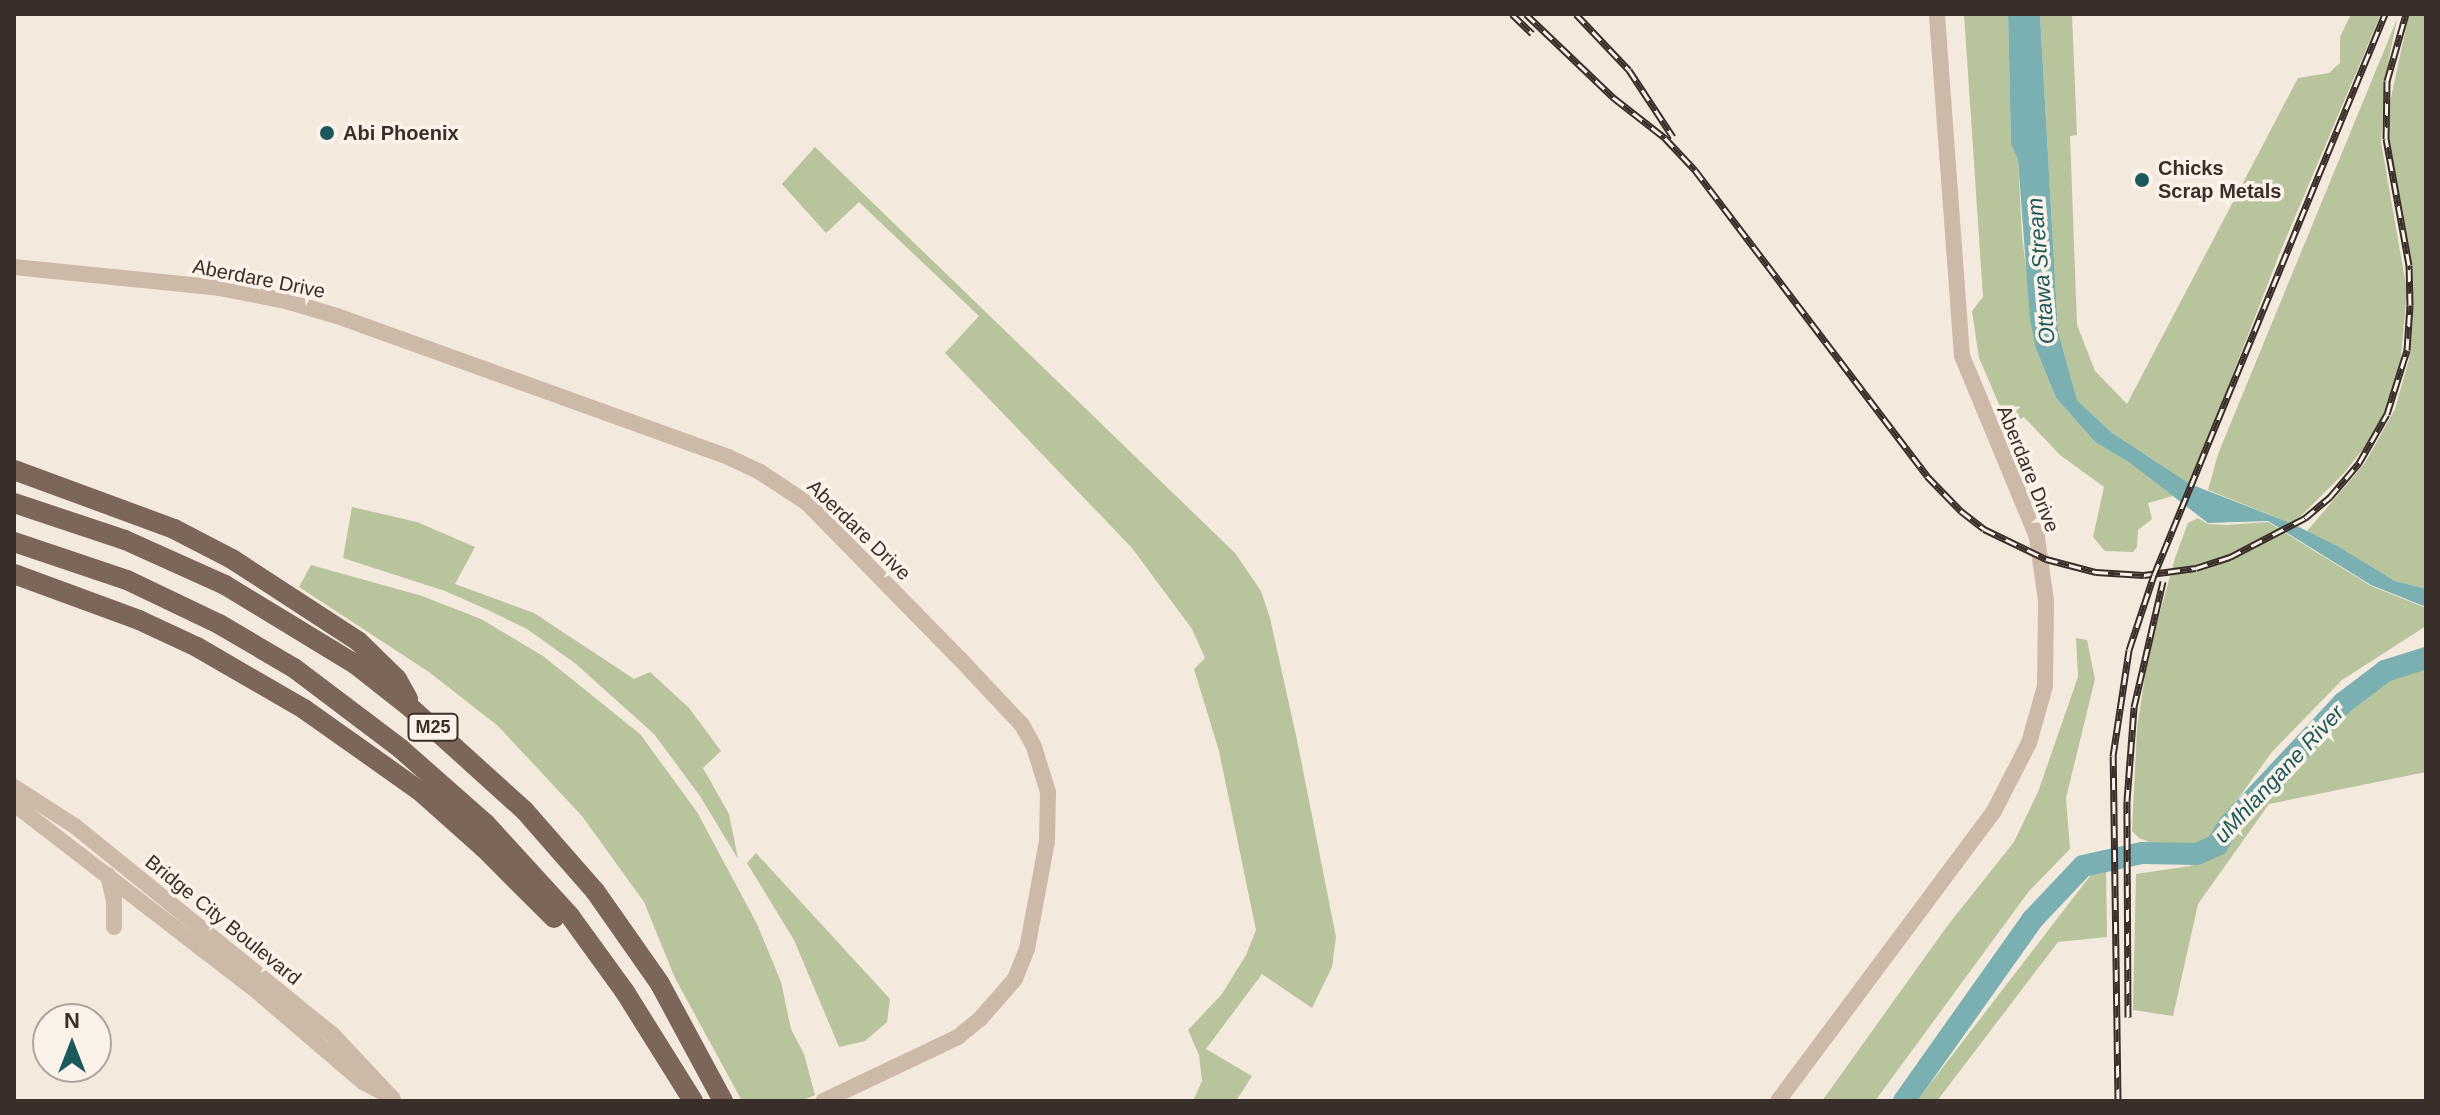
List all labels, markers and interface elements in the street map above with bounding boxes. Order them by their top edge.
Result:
place label: Abi Phoenix [343,121,459,145]
marker: Abi Phoenix [318,124,336,142]
place label: Chicks Scrap Metals [2158,156,2281,203]
marker: Chicks Scrap Metals [2133,171,2151,189]
water label: Ottawa Stream [2021,197,2061,345]
street label: Aberdare Drive [191,254,327,304]
street label: Aberdare Drive [1992,402,2064,536]
street label: Aberdare Drive [802,475,916,585]
water label: uMhlangane River [2208,700,2350,848]
road number: M25 [407,713,459,741]
street label: Bridge City Boulevard [140,850,306,990]
north arrow [32,1003,112,1083]
text: N [64,1008,80,1033]

